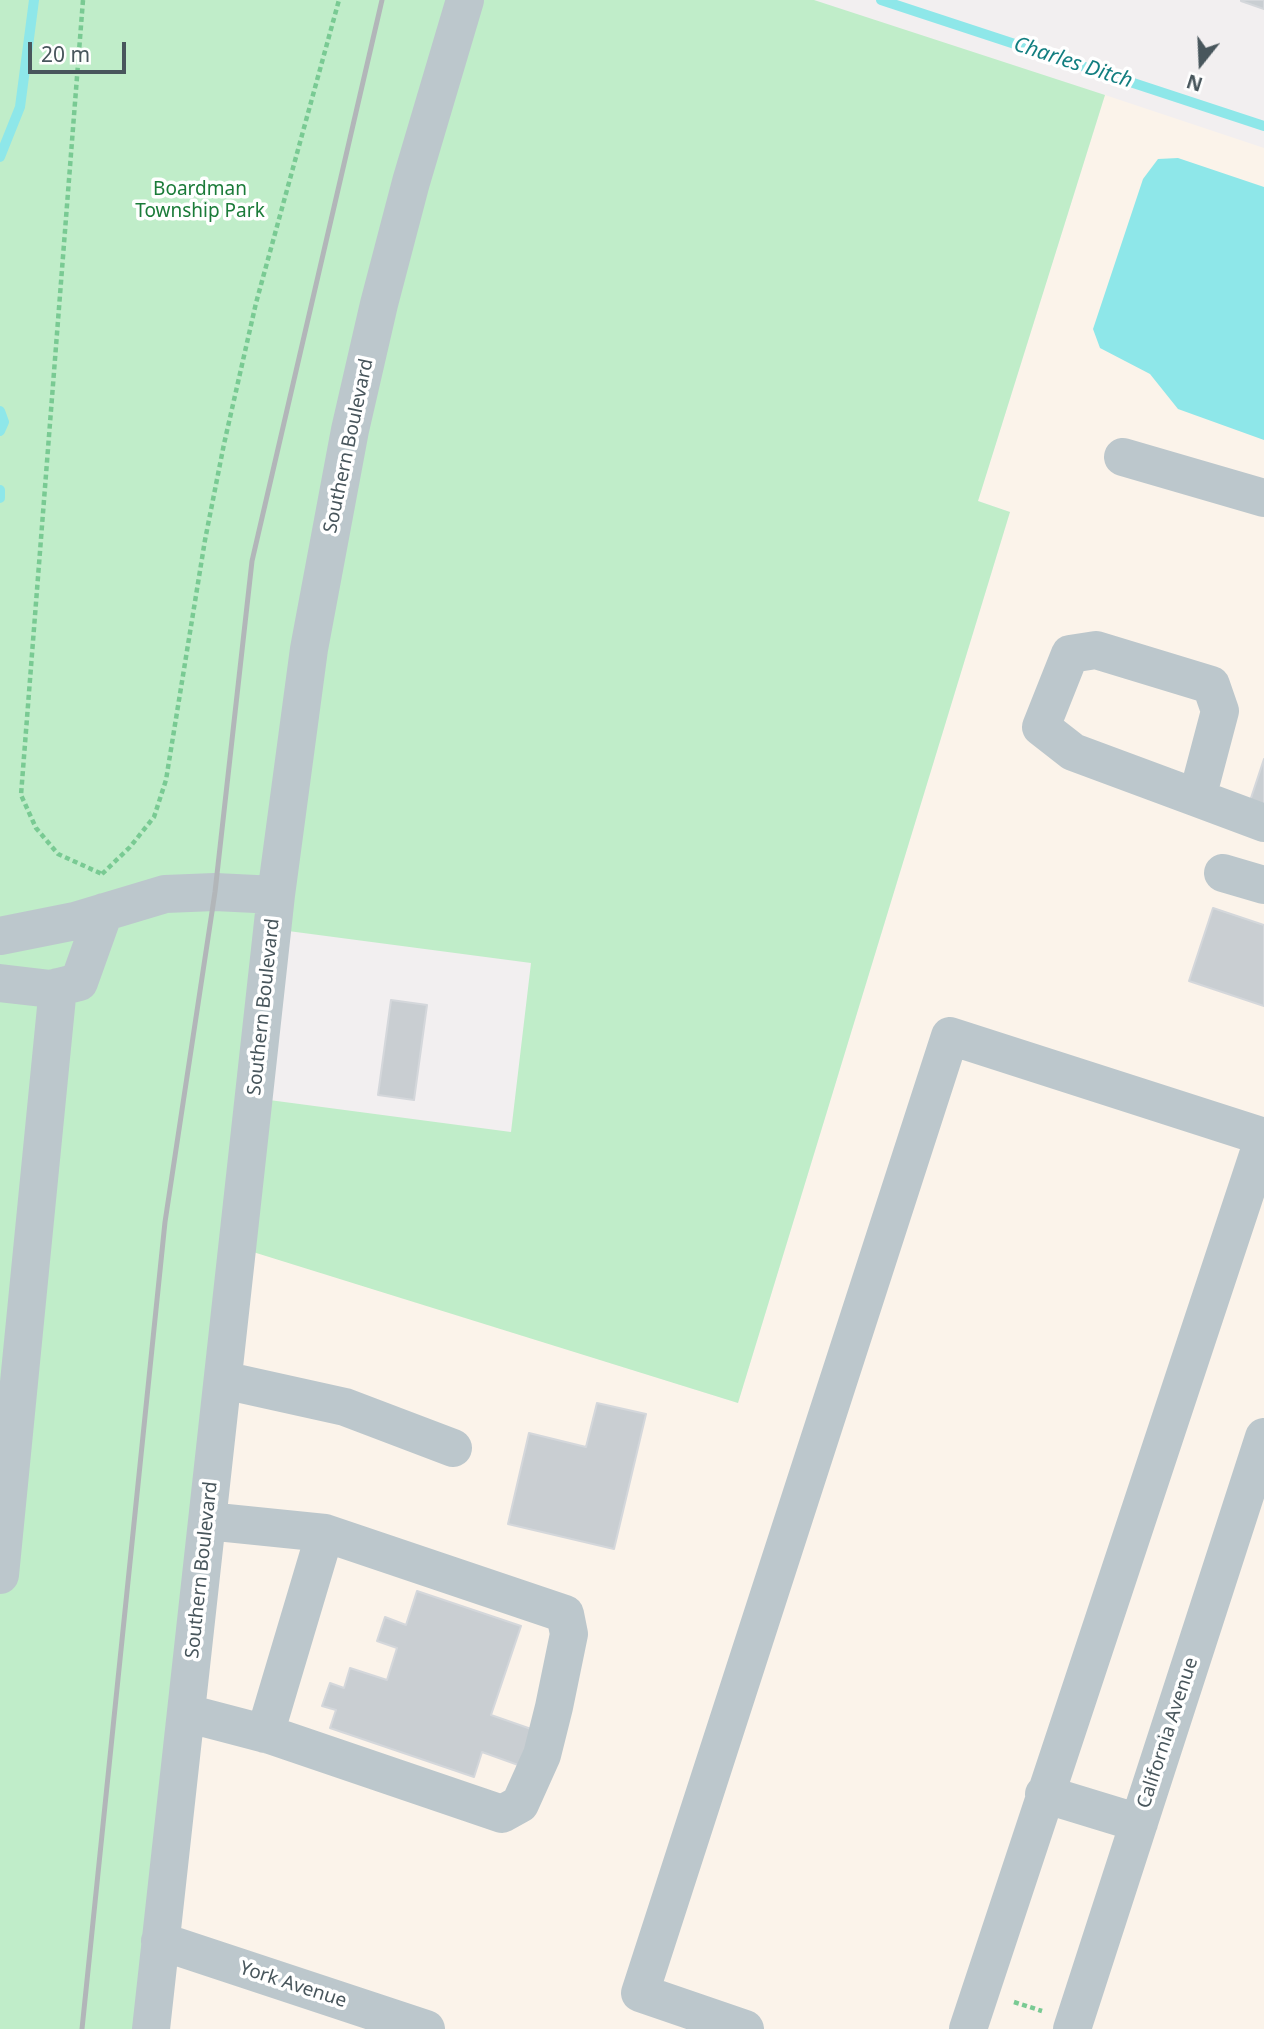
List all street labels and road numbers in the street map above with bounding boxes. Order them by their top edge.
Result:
street label: Southern Boulevard [319,357,379,535]
street label: Southern Boulevard [243,917,285,1097]
street label: Southern Boulevard [181,1480,223,1660]
street label: California Avenue [1133,1655,1203,1811]
street label: York Avenue [237,1957,349,2013]

